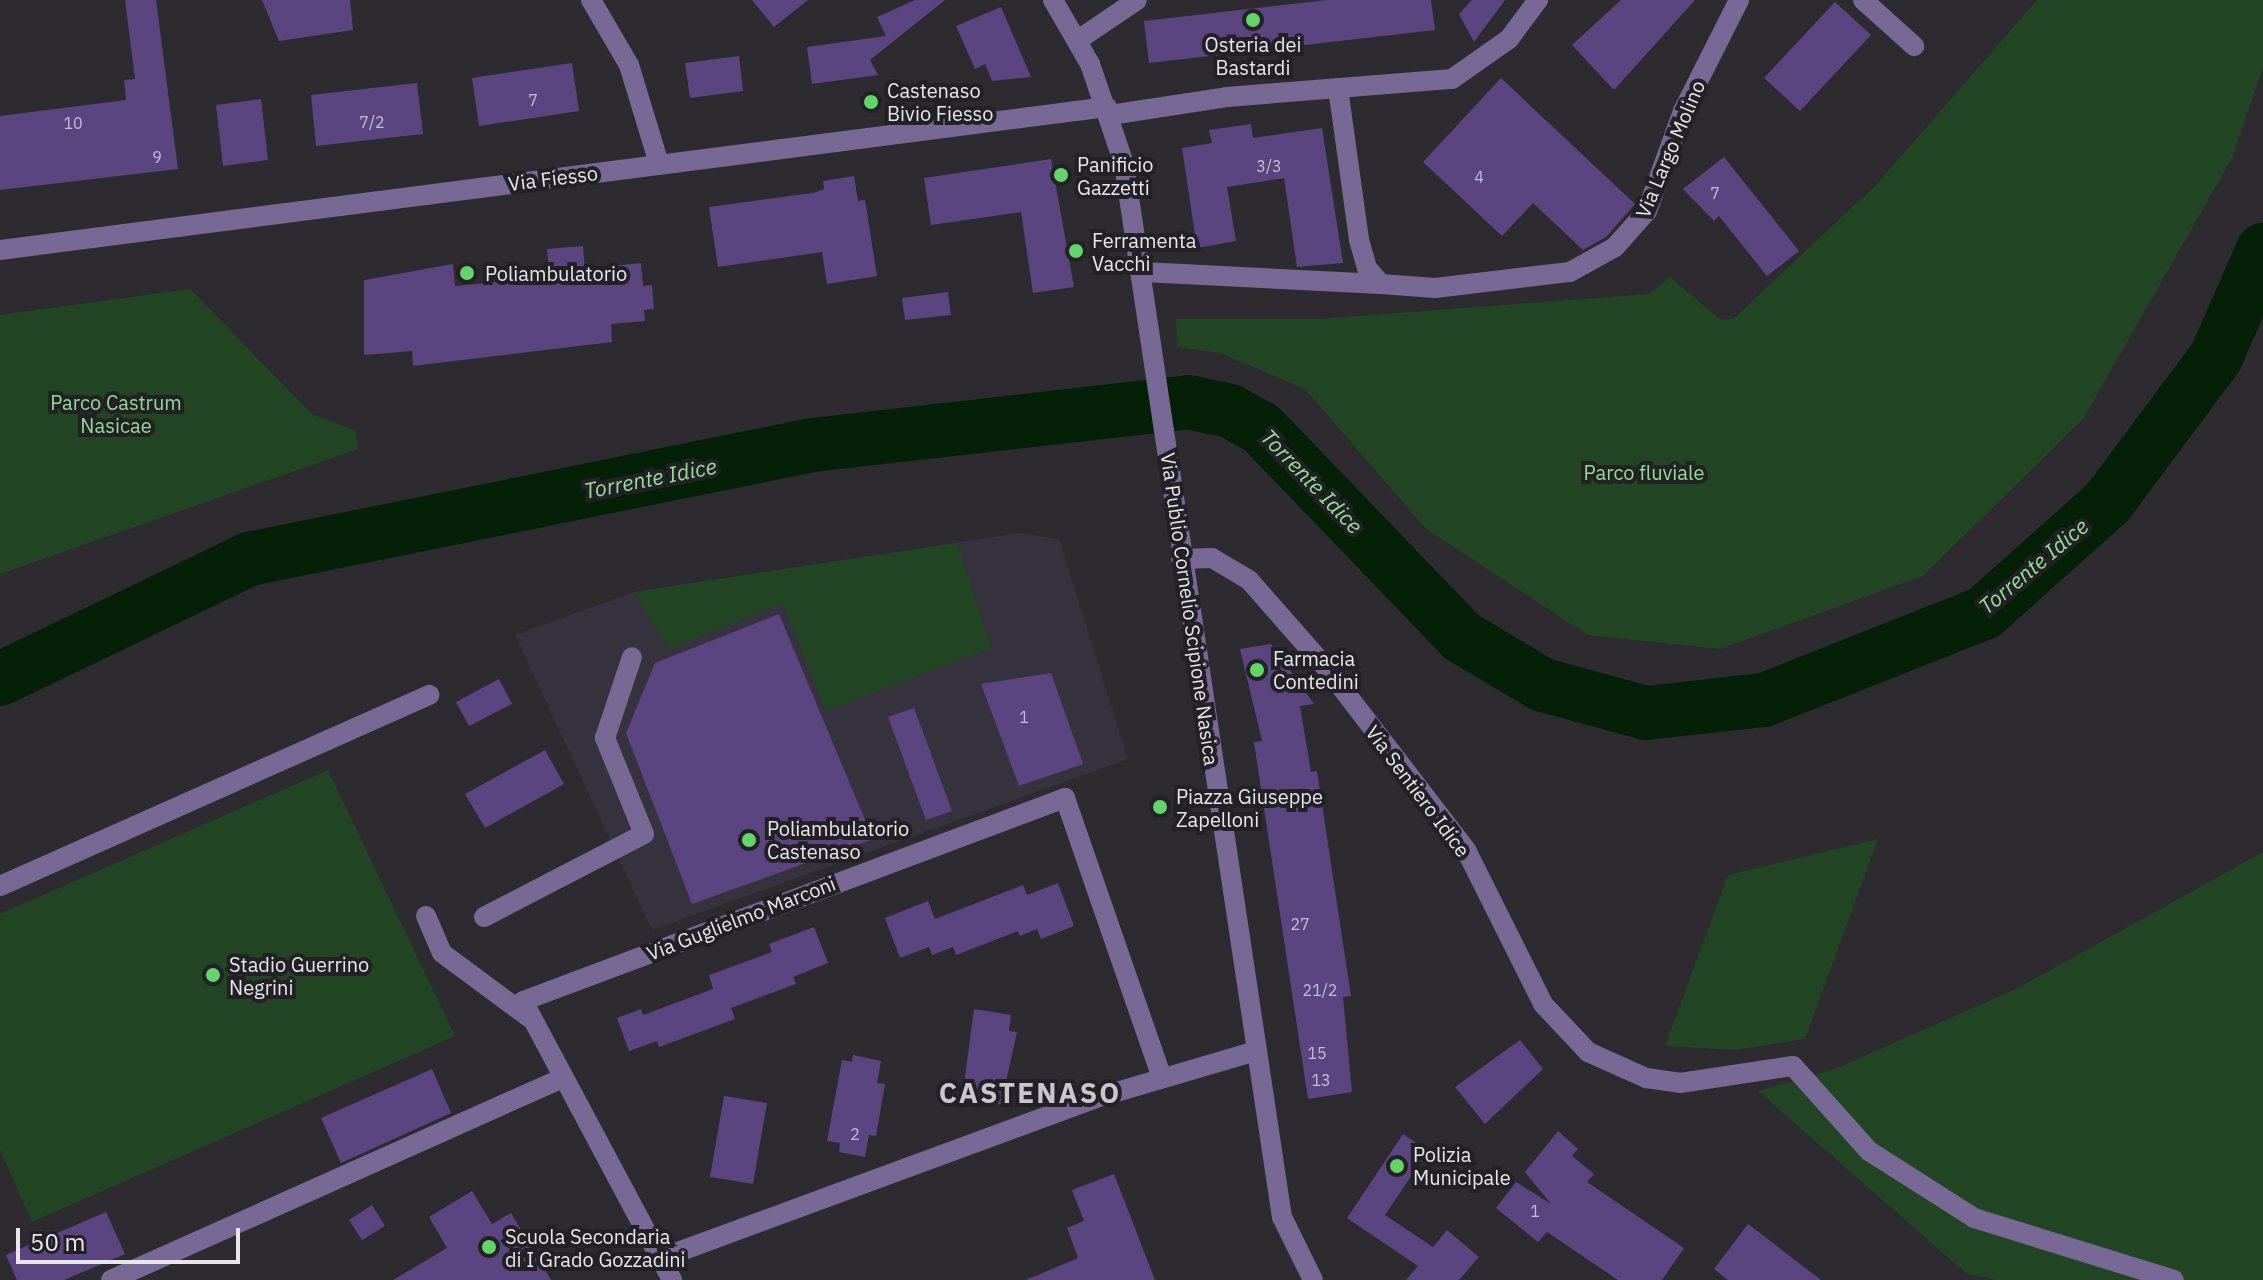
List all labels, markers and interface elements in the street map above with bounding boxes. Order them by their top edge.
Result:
marker: Osteria dei Bastardi [1244,11,1262,29]
place label: Osteria dei Bastardi [1205,32,1301,79]
street label: Via Largo Molino [1630,77,1710,221]
place label: Castenaso Bivio Fiesso [887,78,994,125]
house number: 7 [528,90,538,110]
marker: Castenaso Bivio Fiesso [862,93,880,111]
house number: 7/2 [359,112,385,132]
house number: 10 [63,113,83,133]
house number: 9 [152,147,162,167]
place label: Panificio Gazzetti [1077,152,1154,199]
house number: 3/3 [1256,156,1282,176]
street label: Via Fiesso [507,161,599,195]
marker: Panificio Gazzetti [1052,166,1070,184]
house number: 4 [1474,167,1484,187]
house number: 7 [1710,183,1720,203]
place label: Ferramenta Vacchi [1092,228,1196,275]
marker: Ferramenta Vacchi [1067,242,1085,260]
place label: Poliambulatorio [485,261,627,285]
marker: Poliambulatorio [456,262,478,284]
park label: Parco Castrum Nasicae [50,390,182,437]
water label: Torrente Idice [1256,423,1368,539]
street label: Via Publio Cornelio Scipione Nasica [1156,451,1224,767]
water label: Torrente Idice [581,452,719,504]
park label: Parco fluviale [1584,460,1704,484]
water label: Torrente Idice [1973,513,2093,619]
place label: Farmacia Contedini [1273,646,1359,693]
marker: Farmacia Contedini [1248,661,1266,679]
house number: 1 [1019,707,1029,727]
street label: Via Sentiero Idice [1361,721,1475,861]
place label: Piazza Giuseppe Zapelloni [1176,784,1323,831]
marker: Piazza Giuseppe Zapelloni [1151,798,1169,816]
place label: Poliambulatorio Castenaso [767,816,909,863]
marker: Poliambulatorio Castenaso [738,829,760,851]
street label: Via Guglielmo Marconi [643,871,839,965]
house number: 27 [1290,914,1310,934]
place label: Stadio Guerrino Negrini [229,952,369,999]
marker: Stadio Guerrino Negrini [204,966,222,984]
house number: 21/2 [1303,980,1337,1000]
house number: 15 [1307,1043,1327,1063]
house number: 13 [1311,1070,1331,1090]
district label: CASTENASO [939,1076,1121,1110]
house number: 2 [850,1124,860,1144]
place label: Polizia Municipale [1413,1142,1511,1189]
marker: Polizia Municipale [1388,1157,1406,1175]
house number: 1 [1530,1201,1540,1221]
scale bar [20,1212,244,1262]
place label: Scuola Secondaria di I Grado Gozzadini [505,1224,686,1271]
text: 50 m [30,1226,85,1258]
marker: Scuola Secondaria di I Grado Gozzadini [480,1238,498,1256]

